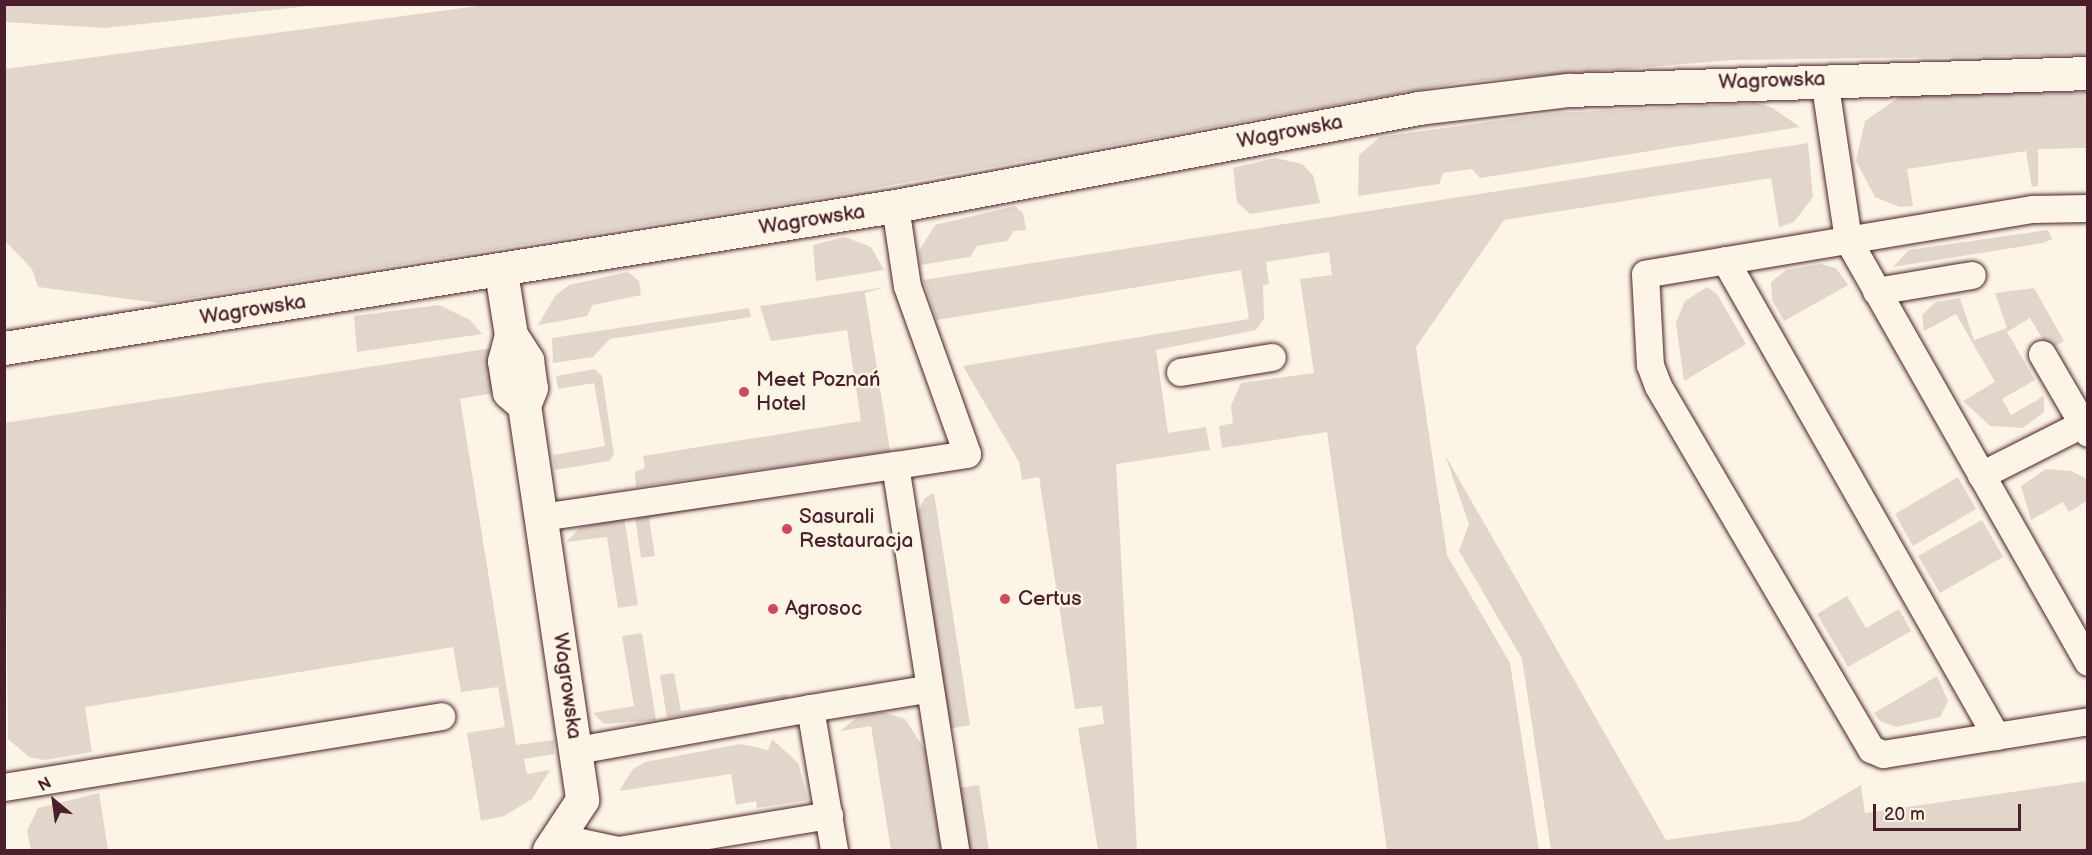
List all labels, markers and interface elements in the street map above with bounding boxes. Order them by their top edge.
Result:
street label: Wagrowska [1718,67,1826,95]
street label: Wagrowska [1235,109,1345,155]
street label: Wagrowska [757,199,867,241]
street label: Wagrowska [198,289,308,331]
place label: Meet Poznań Hotel [756,367,880,417]
marker: Meet Poznań Hotel [737,385,751,399]
place label: Sasurali Restauracja [799,504,913,554]
marker: Sasurali Restauracja [780,522,794,536]
place label: Certus [1018,586,1082,612]
marker: Certus [996,590,1014,608]
place label: Agrosoc [785,596,862,622]
marker: Agrosoc [766,602,780,616]
street label: Wagrowska [547,631,587,741]
north arrow [24,771,84,831]
text: N [35,774,55,796]
scale bar [1876,792,2024,830]
text: 20 m [1884,804,1925,825]

